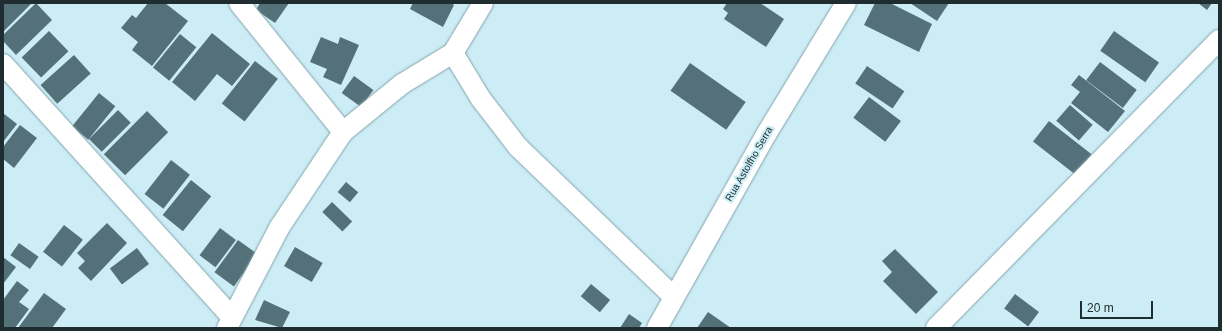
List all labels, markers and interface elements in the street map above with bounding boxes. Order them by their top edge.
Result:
street label: Rua Astolfho Serra [723,124,775,204]
scale bar [1082,293,1155,319]
text: 20 m [1087,301,1114,315]

